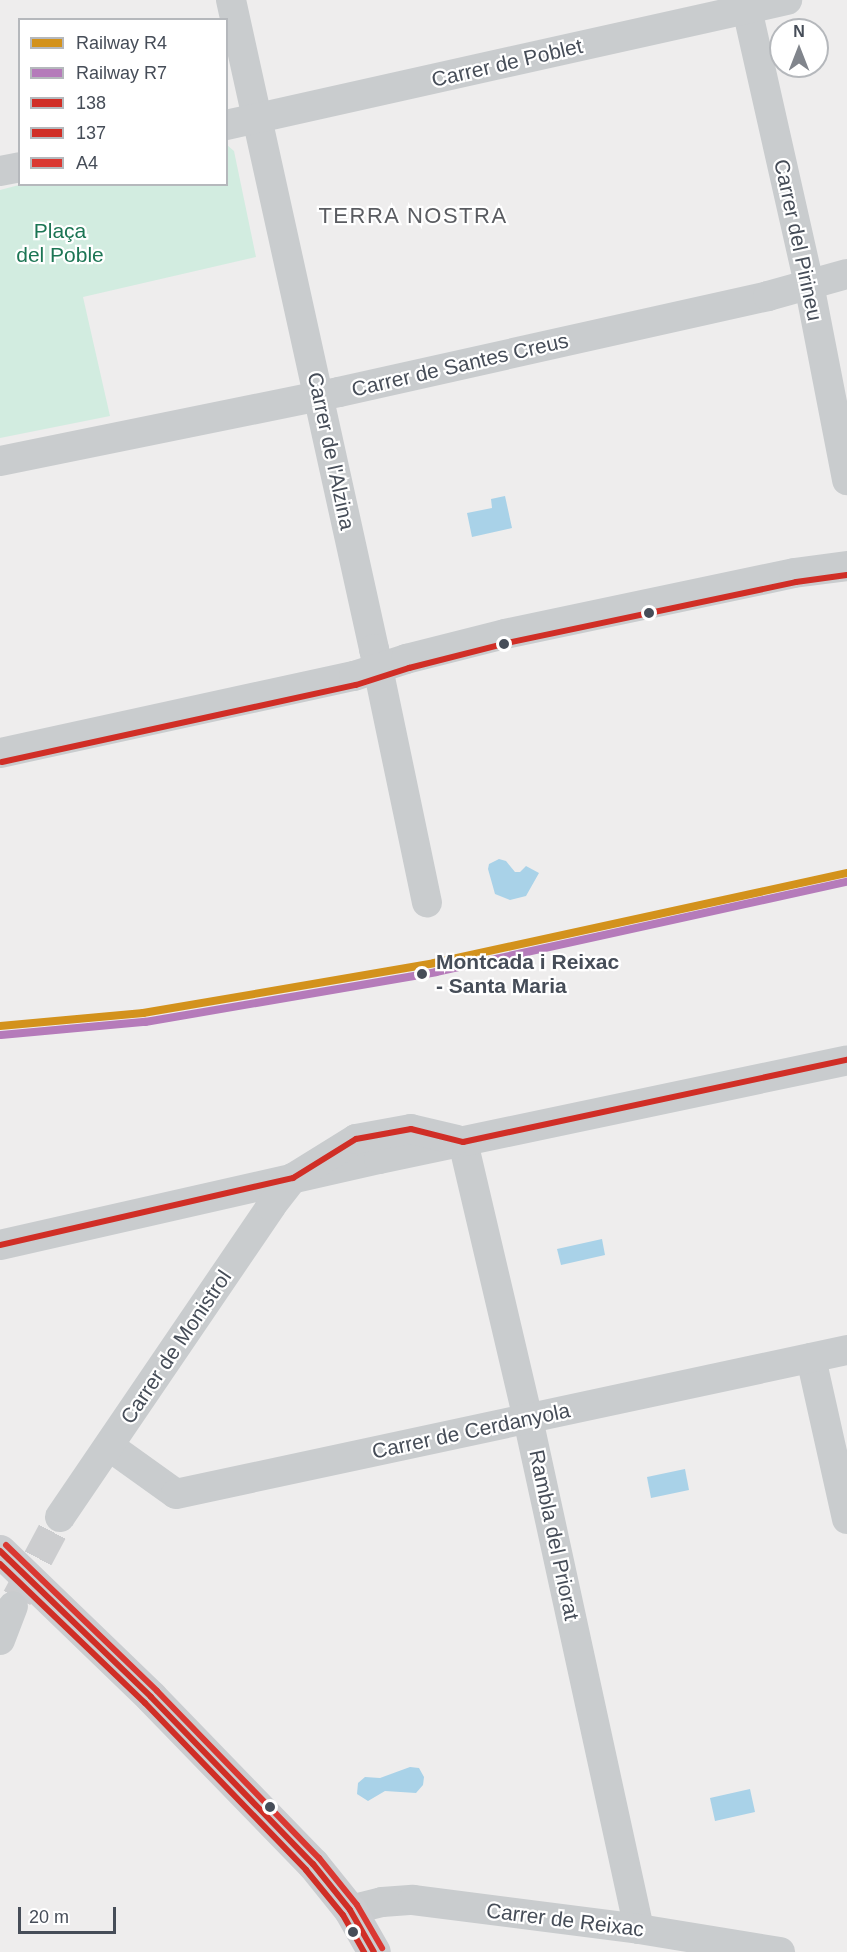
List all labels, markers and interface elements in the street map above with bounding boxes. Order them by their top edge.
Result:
legend [18,18,228,186]
north arrow [769,18,829,78]
text: N [793,23,805,40]
text: Railway R4 [76,33,167,53]
street label: Carrer de Poblet [429,33,585,93]
text: Railway R7 [76,63,167,83]
text: 138 [76,93,106,113]
text: 137 [76,123,106,143]
text: A4 [76,153,98,173]
street label: Carrer del Pirineu [769,157,827,323]
district label: TERRA NOSTRA [318,203,508,229]
park label: Plaça del Poble [16,218,104,268]
street label: Carrer de Santes Creus [349,328,571,402]
street label: Carrer de l'Alzina [302,370,360,532]
unlabelled marker [643,607,655,619]
unlabelled marker [498,638,510,650]
place label: Montcada i Reixac - Santa Maria [436,949,619,999]
marker: Montcada i Reixac - Santa Maria [413,965,431,983]
street label: Carrer de Monistrol [115,1265,237,1429]
street label: Carrer de Cerdanyola [370,1398,572,1464]
street label: Rambla del Priorat [524,1447,584,1623]
unlabelled marker [264,1801,276,1813]
scale bar [21,1895,118,1933]
street label: Carrer de Reixac [485,1898,645,1942]
text: 20 m [29,1907,69,1927]
unlabelled marker [347,1926,359,1938]

